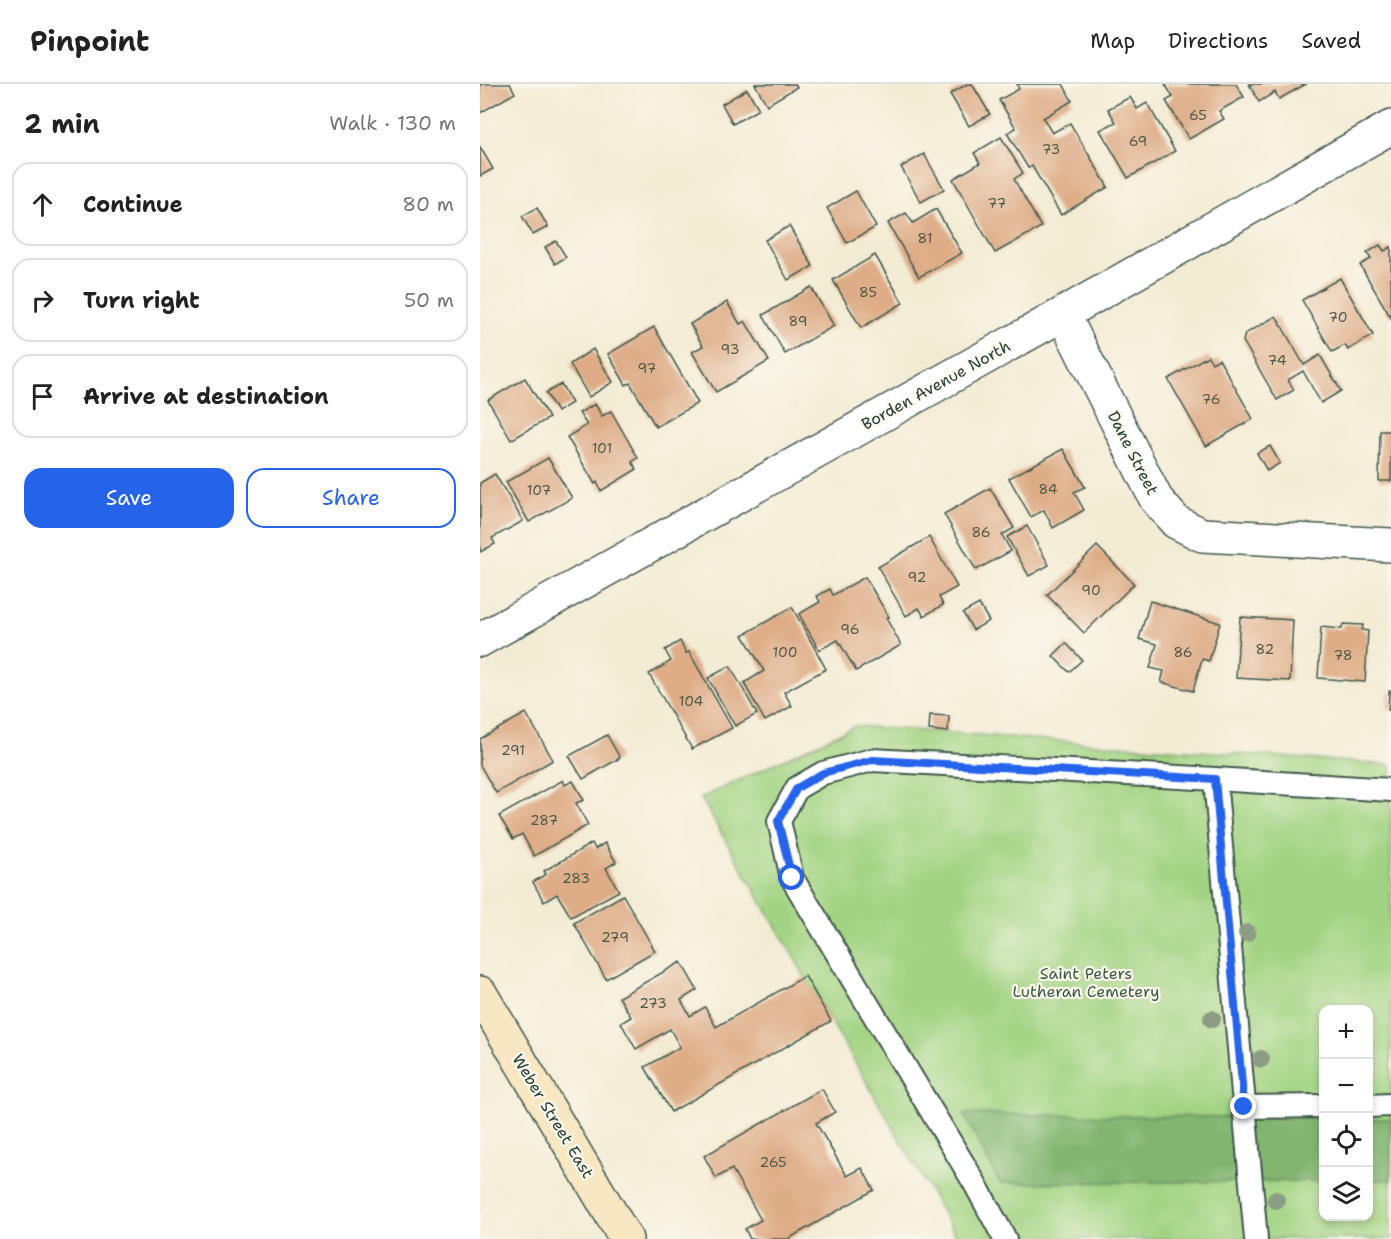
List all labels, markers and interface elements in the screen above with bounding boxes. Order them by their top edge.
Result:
text: Pinpoint [30,22,149,60]
text: Map [1090,27,1135,55]
text: Directions [1168,27,1268,55]
text: Saved [1301,27,1361,55]
text: 2 min [24,106,100,141]
house number: 65 [1189,106,1207,124]
text: Walk · 130 m [329,110,456,136]
house number: 69 [1129,132,1147,150]
house number: 73 [1042,140,1060,158]
icon: ahead [26,188,59,221]
text: Continue [83,190,183,219]
text: 80 m [402,191,454,217]
house number: 77 [988,194,1006,212]
house number: 81 [917,229,933,247]
house number: 85 [859,283,877,301]
icon: right [26,284,59,317]
text: Turn right [83,286,200,315]
text: 50 m [404,287,454,313]
house number: 70 [1328,308,1348,326]
house number: 89 [789,312,807,330]
street label: Borden Avenue North [858,335,1014,435]
house number: 93 [721,340,739,358]
house number: 74 [1268,351,1287,369]
house number: 97 [638,359,656,377]
icon: arrive [26,380,59,413]
text: Arrive at destination [83,382,329,411]
house number: 76 [1201,390,1221,408]
street label: Dane Street [1103,407,1163,499]
house number: 101 [592,439,612,457]
button: Save [24,468,234,528]
button: Share [246,468,456,528]
house number: 84 [1038,480,1058,498]
house number: 107 [527,481,551,499]
house number: 86 [971,523,991,541]
house number: 92 [908,568,926,586]
house number: 90 [1081,581,1101,599]
house number: 96 [840,620,860,638]
house number: 82 [1256,640,1274,658]
house number: 100 [773,643,797,661]
house number: 86 [1173,643,1193,661]
house number: 78 [1333,646,1353,664]
house number: 104 [679,692,704,710]
house number: 291 [501,741,525,759]
house number: 287 [530,811,558,829]
route start [778,864,804,890]
house number: 283 [562,869,590,887]
house number: 279 [601,928,629,946]
park label: Saint Peters Lutheran Cemetery [1013,963,1159,1002]
house number: 273 [639,994,667,1012]
map controls [1319,1005,1373,1221]
button: + [1319,1005,1373,1059]
street label: Weber Street East [508,1050,598,1182]
button: − [1319,1059,1373,1113]
route end [1230,1093,1256,1119]
button: locate [1319,1113,1373,1167]
house number: 265 [760,1153,786,1171]
button: layers [1319,1167,1373,1221]

